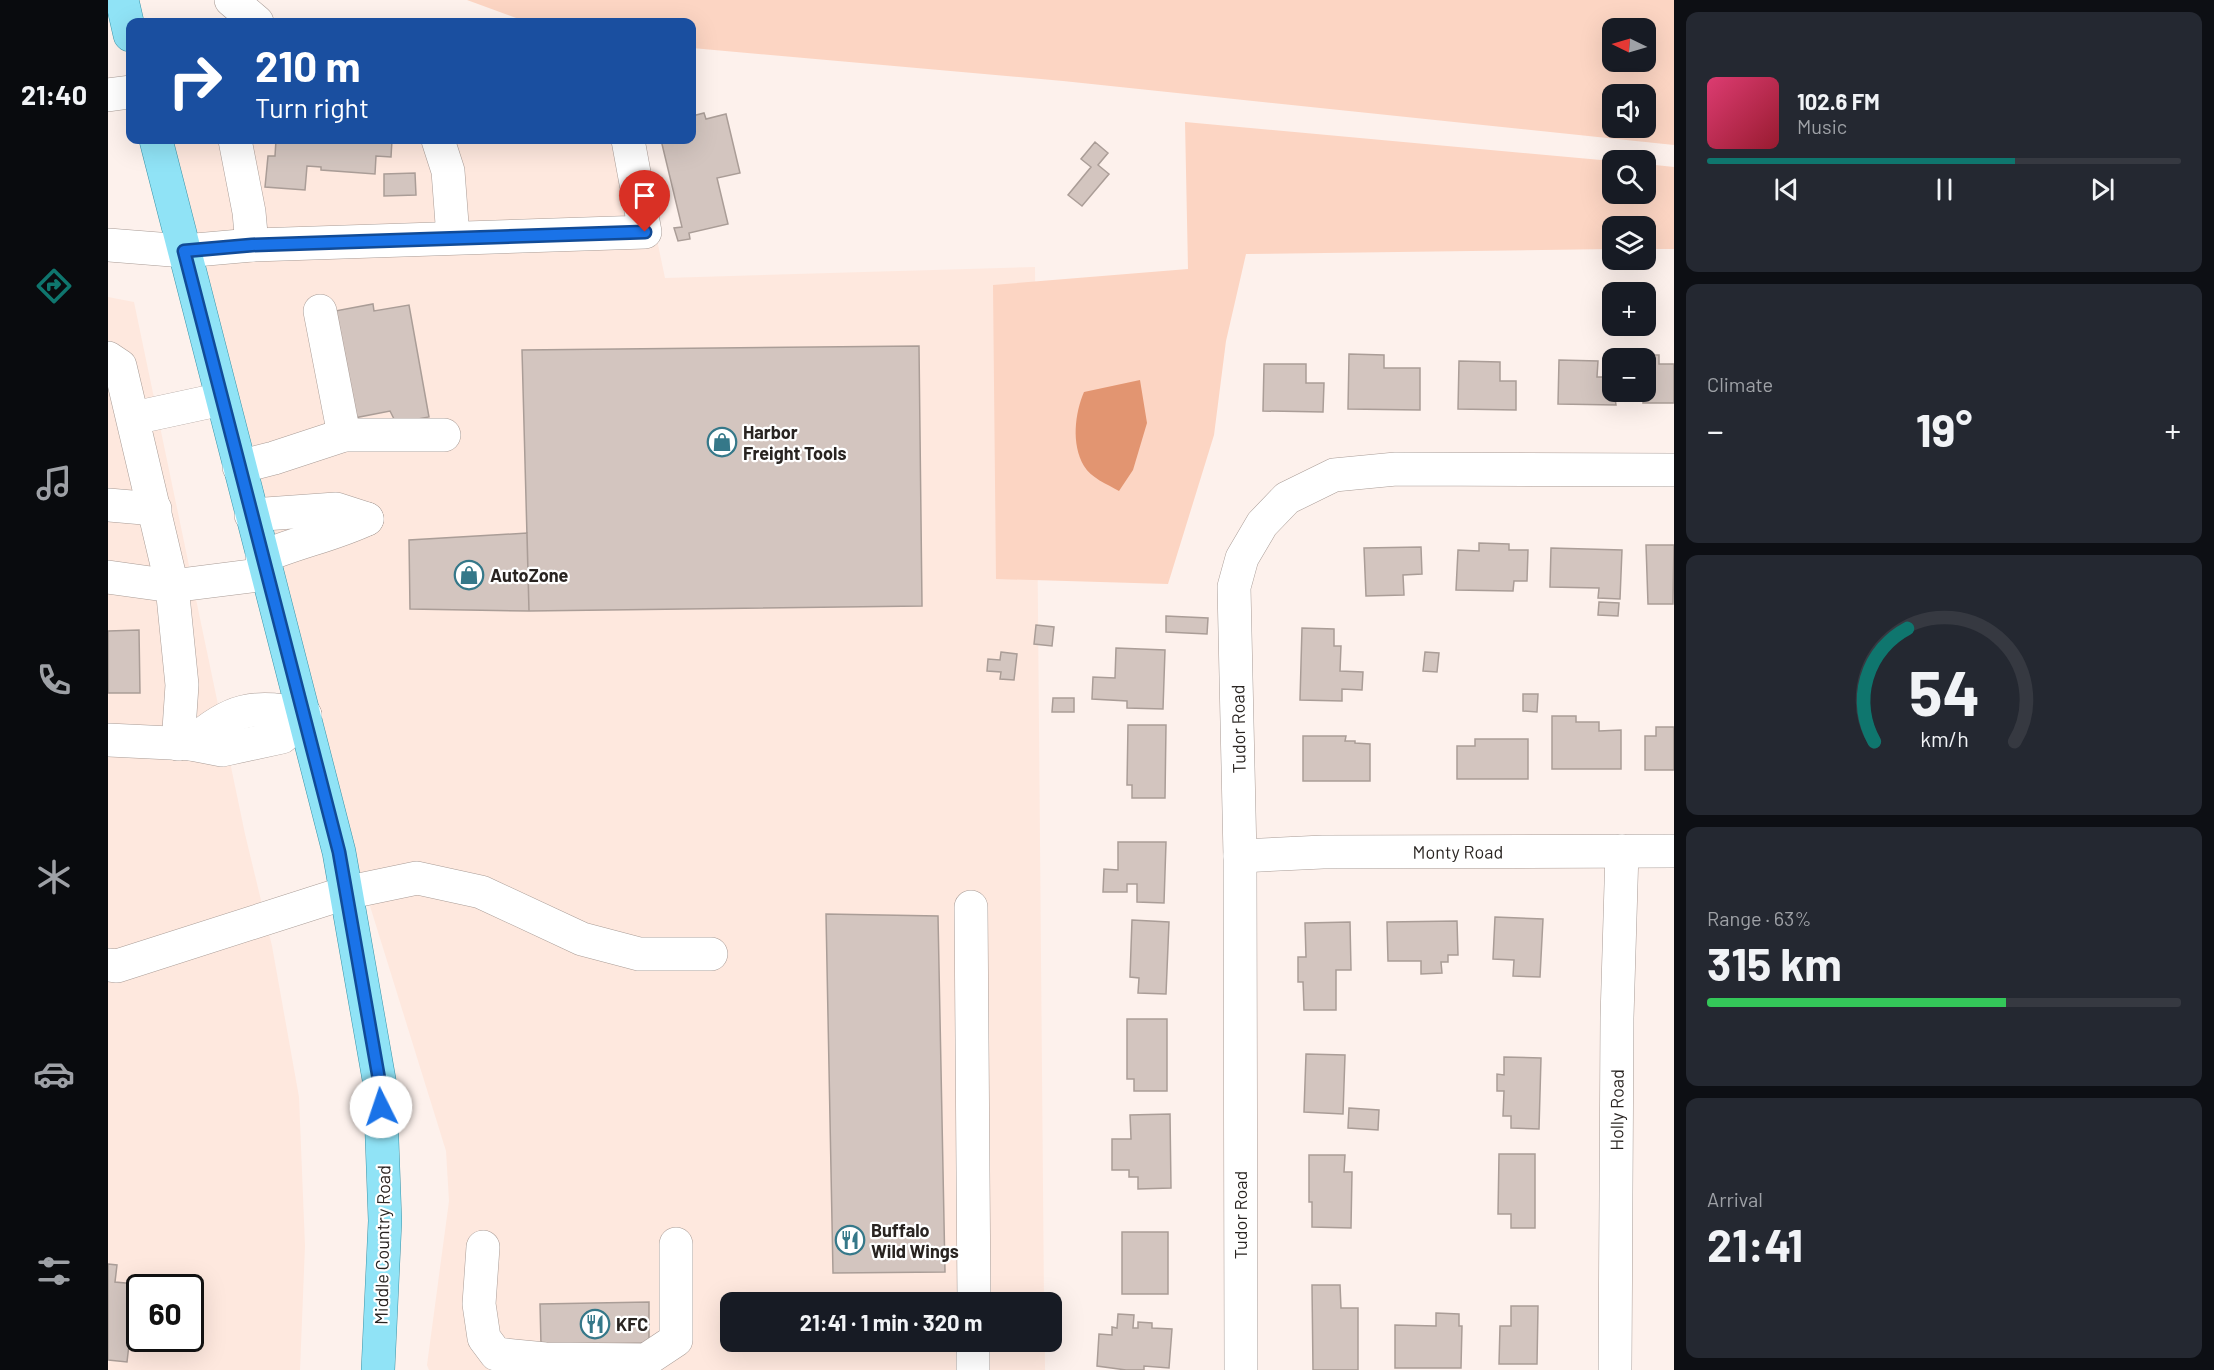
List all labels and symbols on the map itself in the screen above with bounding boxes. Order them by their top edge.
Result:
north arrow [1602,18,1656,72]
pin [619,170,670,232]
place label: Harbor Freight Tools [743,421,846,464]
shop icon: Harbor Freight Tools [706,426,738,458]
shop icon: AutoZone [453,559,485,591]
place label: AutoZone [490,564,568,586]
street label: Tudor Road [1226,684,1250,774]
street label: Monty Road [1413,840,1503,863]
street label: Holly Road [1605,1069,1628,1151]
position arrow [349,1075,413,1139]
street label: Middle Country Road [370,1165,394,1325]
street label: Tudor Road [1229,1171,1251,1259]
place label: Buffalo Wild Wings [871,1219,959,1262]
restaurant icon: Buffalo Wild Wings [834,1224,866,1256]
speed limit sign: 60 [126,1274,204,1352]
restaurant icon: KFC [579,1308,611,1340]
place label: KFC [616,1313,648,1335]

